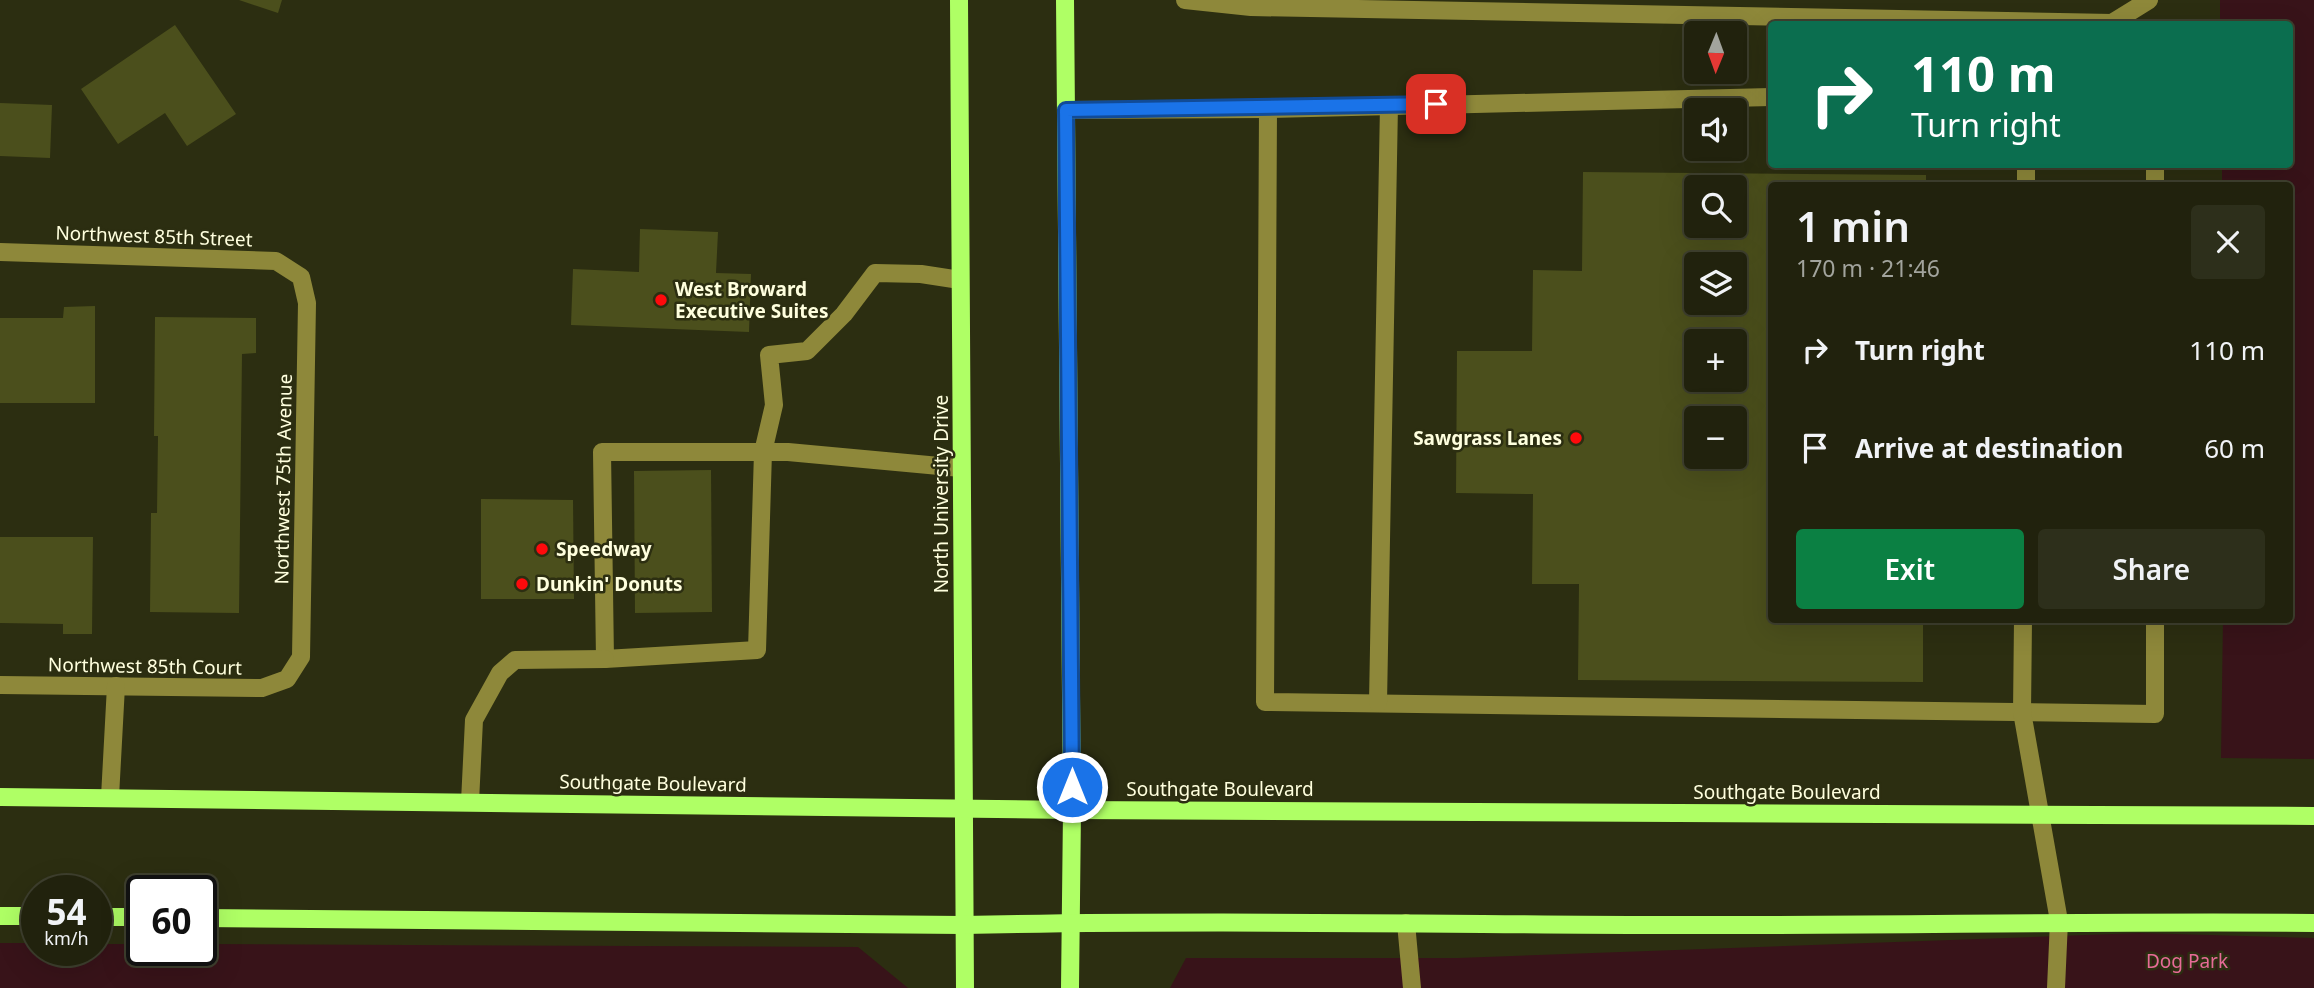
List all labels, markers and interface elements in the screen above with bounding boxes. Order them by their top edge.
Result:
north arrow [1684,21,1746,84]
map controls [1684,21,1747,469]
text: 110 m [1911,40,2056,106]
icon: right [1796,49,1887,140]
pin [1406,74,1466,134]
icon: arrive [1417,85,1455,123]
button: sound [1684,98,1747,161]
text: Turn right [1911,103,2061,146]
button: search [1684,175,1747,238]
text: 1 min [1796,197,1910,254]
button: close [2191,205,2265,279]
street label: Northwest 85th Street [55,220,253,252]
button: layers [1684,252,1747,315]
text: 170 m · 21:46 [1796,252,1940,284]
place label: West Broward Executive Suites [675,276,828,324]
marker: West Broward Executive Suites [653,292,669,308]
button: + [1684,329,1747,392]
icon: right [1796,331,1834,369]
text: Turn right [1855,332,1985,368]
text: 110 m [2189,332,2265,368]
street label: Northwest 75th Avenue [268,373,298,585]
street label: North University Drive [928,395,954,593]
button: − [1684,406,1747,469]
place label: Sawgrass Lanes [1413,425,1562,451]
icon: arrive [1796,429,1834,467]
marker: Sawgrass Lanes [1568,430,1584,446]
text: Arrive at destination [1855,430,2124,466]
text: 60 m [2204,430,2265,466]
button: Exit [1796,529,2024,609]
button: Share [2038,529,2265,609]
place label: Speedway [556,536,652,562]
marker: Speedway [534,541,550,557]
place label: Dunkin' Donuts [536,571,683,597]
marker: Dunkin' Donuts [514,576,530,592]
street label: Northwest 85th Court [48,651,242,681]
position arrow [1035,750,1109,824]
street label: Southgate Boulevard [559,768,747,798]
street label: Southgate Boulevard [1126,776,1314,802]
street label: Southgate Boulevard [1693,779,1881,805]
speed limit sign: 60 [126,875,217,966]
text: 54 [46,888,87,935]
text: km/h [44,926,89,950]
park label: Dog Park [2146,948,2228,974]

